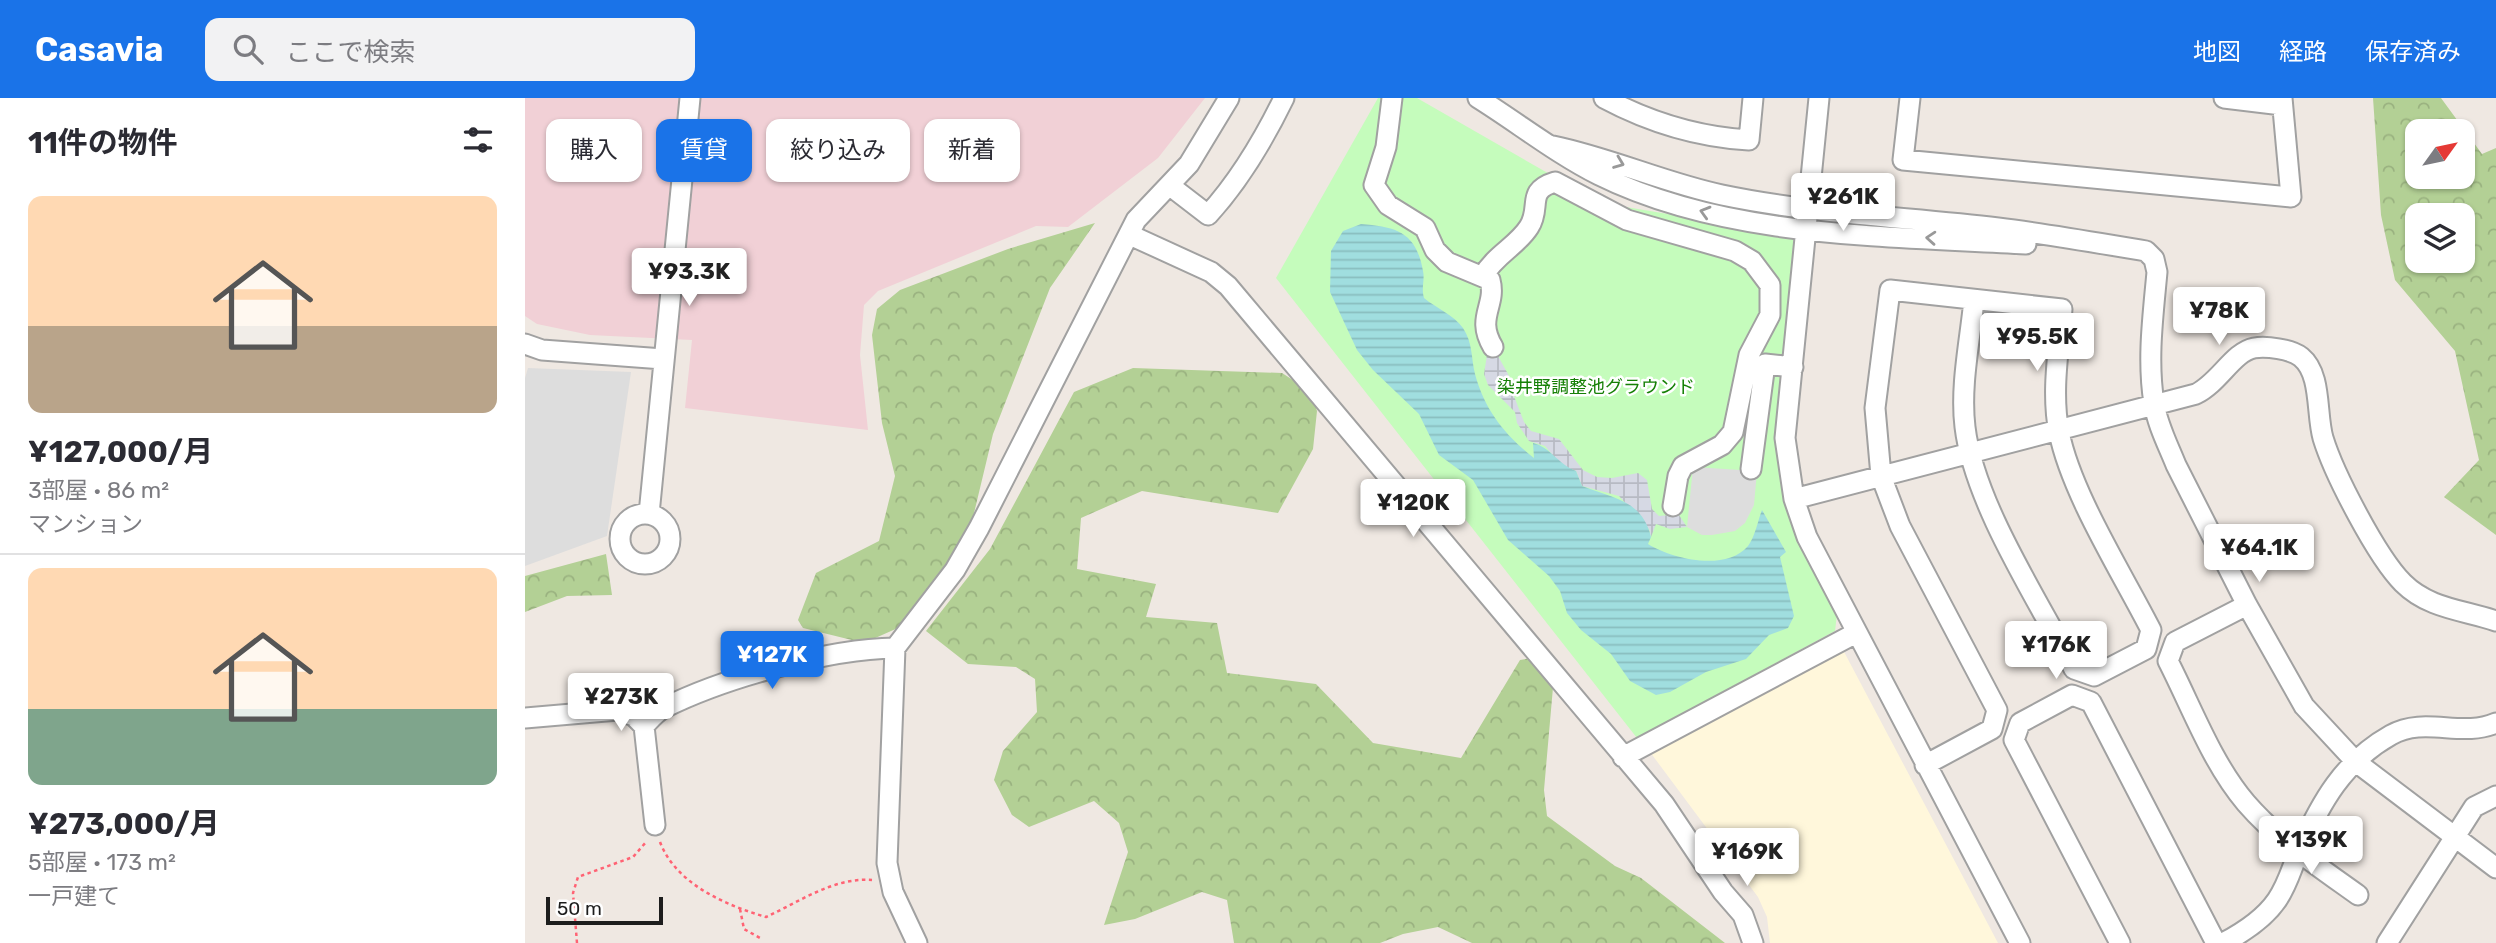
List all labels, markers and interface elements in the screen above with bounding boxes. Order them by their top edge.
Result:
search box [205,18,695,81]
text: Casavia [35,30,163,69]
icon: search [229,30,267,68]
text: ここで検索 [285,37,415,68]
text: 地図 [2193,38,2241,66]
text: 経路 [2279,38,2327,66]
text: 保存済み [2365,38,2461,66]
chip: 購入 [546,119,642,182]
chip: 賃貸 [656,119,752,182]
chip: 絞り込み [766,119,910,182]
chip: 新着 [924,119,1020,182]
north arrow [2405,119,2475,189]
map controls [2405,119,2475,273]
icon: filters [459,121,497,159]
text: 11件の物件 [28,125,178,161]
one-way arrow [1613,155,1625,169]
pin: ¥261K [1794,174,1892,233]
text: ¥261K [1807,182,1879,210]
button: layers [2405,203,2475,273]
one-way arrow [1699,206,1711,220]
one-way arrow [1925,230,1936,245]
icon: home [200,242,326,368]
pin: ¥93.3K [632,248,746,308]
text: ¥93.3K [648,257,730,285]
pin: ¥78K [2178,288,2260,347]
text: ¥78K [2189,296,2249,324]
pin: ¥95.5K [1980,314,2094,373]
text: ¥95.5K [1996,322,2078,350]
park label: 染井野調整池グラウンド [1497,376,1695,398]
text: ¥127,000/月 [28,434,213,470]
text: 3部屋 · 86 m² [28,476,169,504]
pin: ¥120K [1364,480,1462,539]
text: ¥120K [1376,488,1450,516]
text: マンション [28,510,143,538]
pin: ¥64.1K [2202,524,2316,584]
text: ¥64.1K [2220,533,2298,561]
icon: home [200,614,326,740]
pin: ¥176K [2007,622,2105,681]
text: ¥176K [2021,630,2091,658]
pin: ¥127K [723,632,821,691]
text: ¥127K [737,640,807,668]
pin: ¥273K [572,674,670,733]
text: ¥273K [584,682,658,710]
text: ¥273,000/月 [28,806,220,842]
pin: ¥139K [2262,816,2360,876]
text: ¥139K [2275,825,2347,853]
pin: ¥169K [1698,828,1796,888]
text: ¥169K [1711,837,1783,865]
text: 5部屋 · 173 m² [28,848,176,876]
text: 一戸建て [28,882,120,910]
scale bar [546,894,663,926]
text: 50 m [557,897,602,920]

